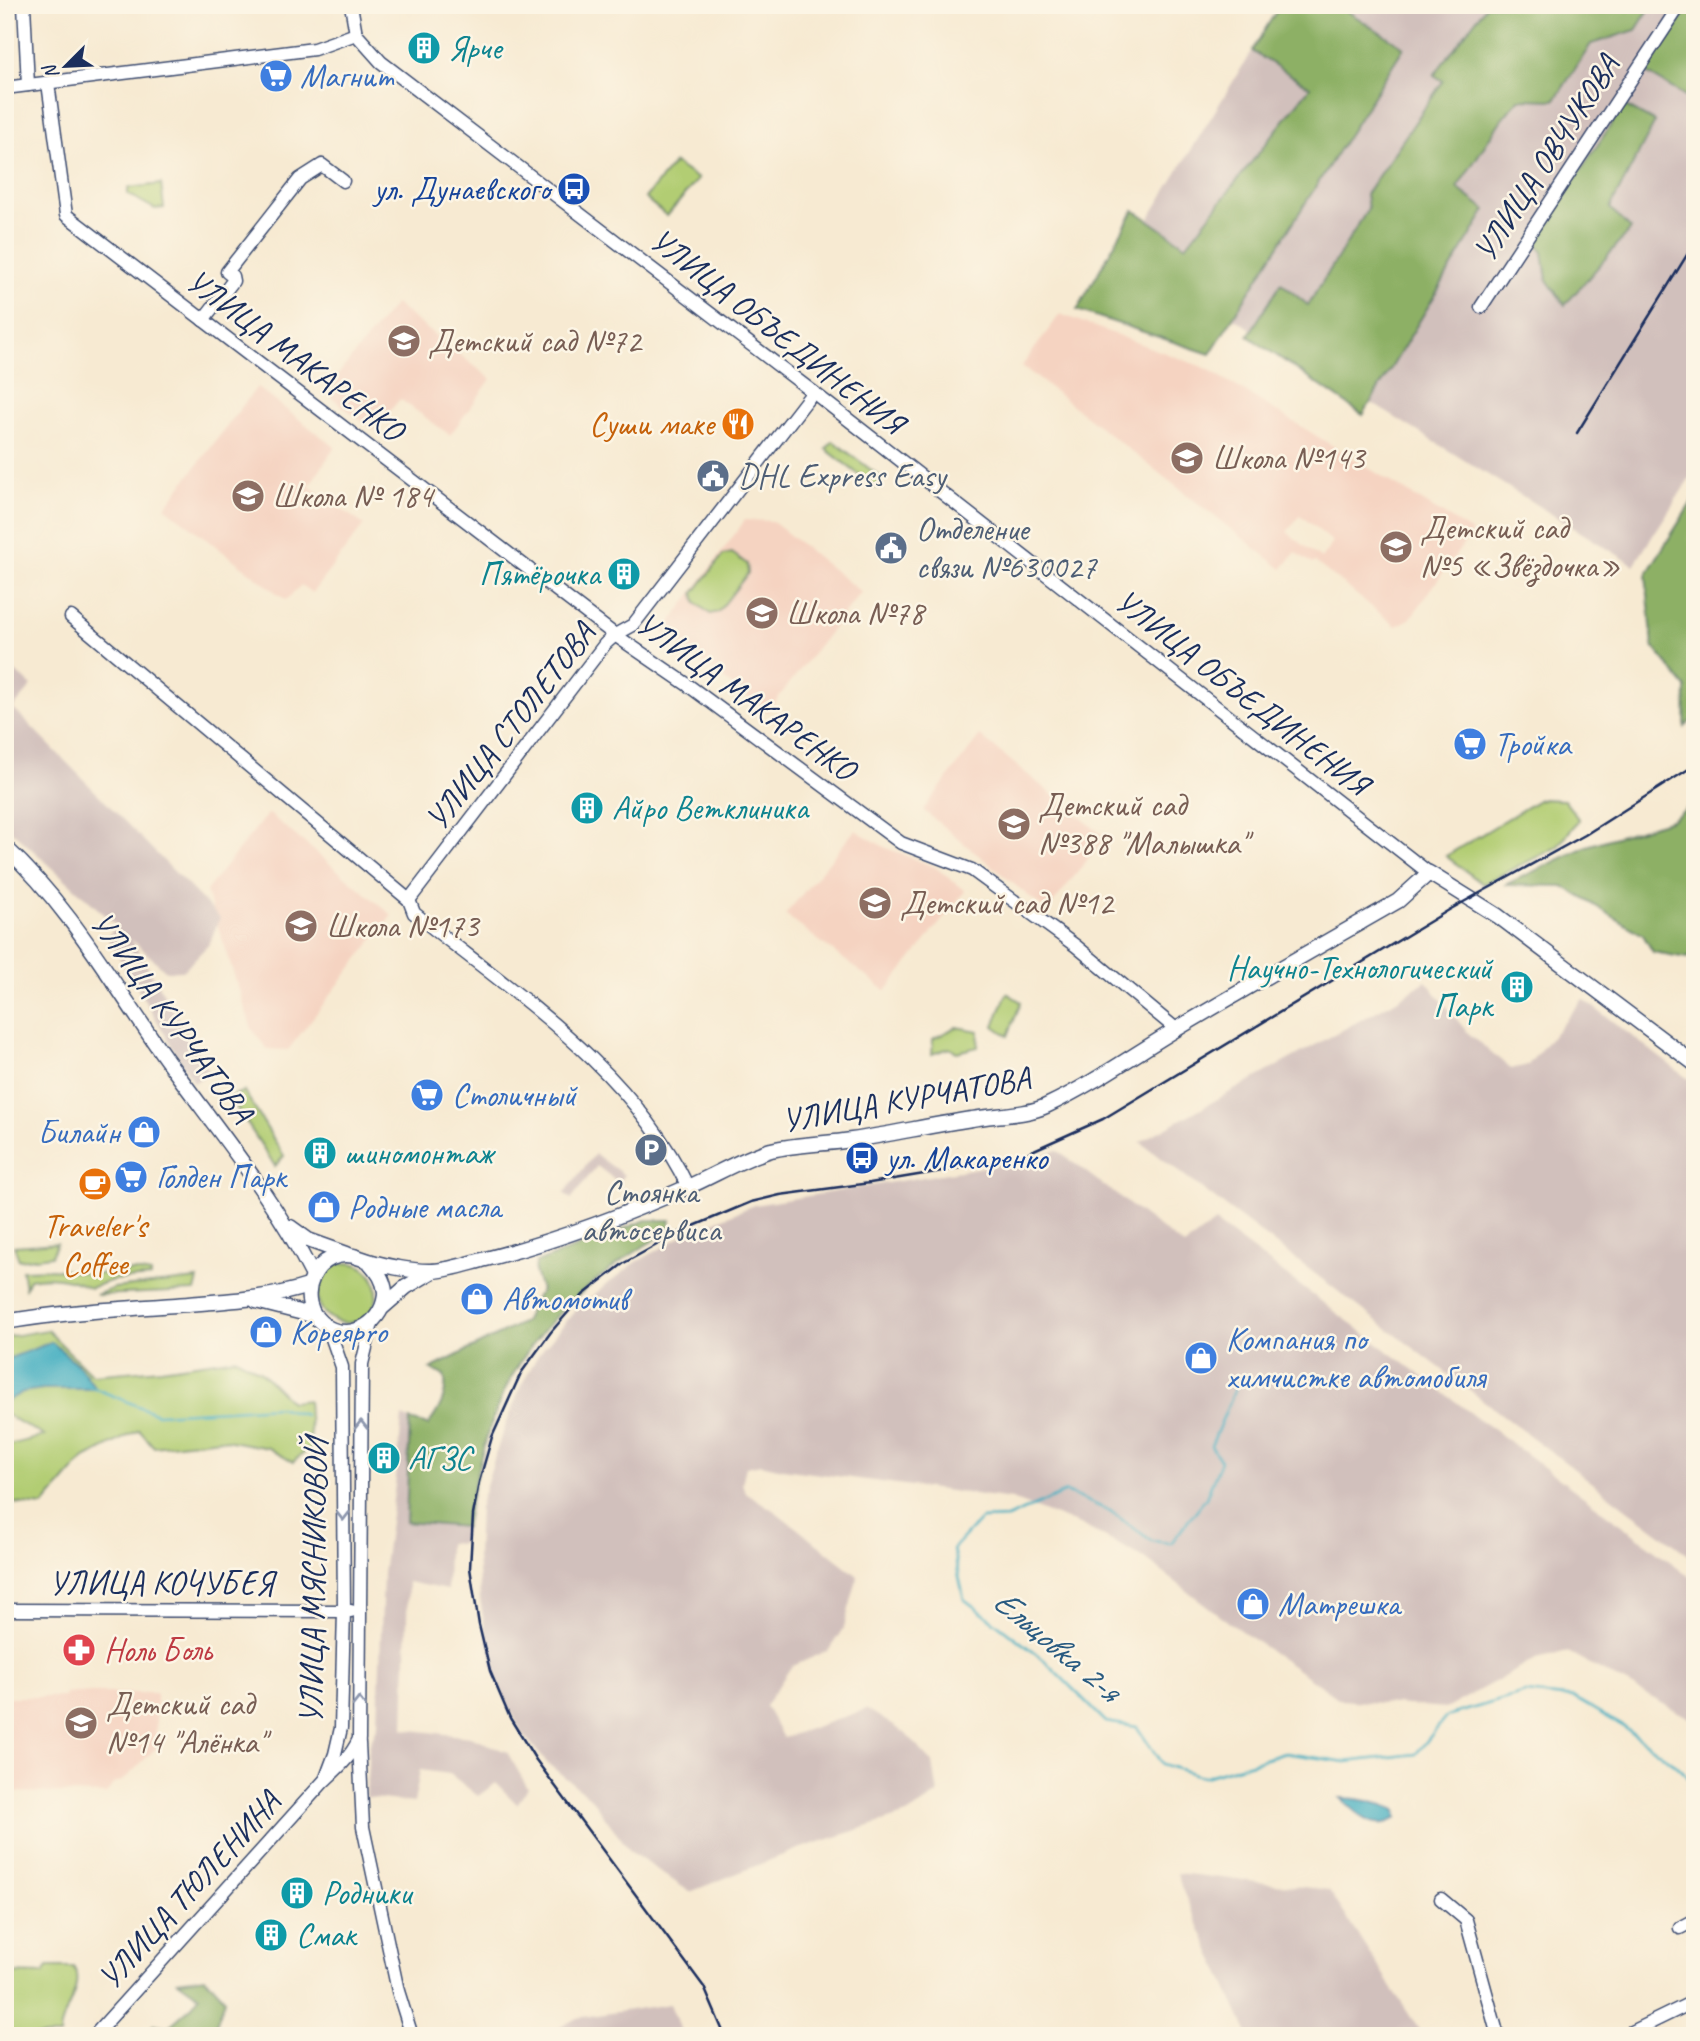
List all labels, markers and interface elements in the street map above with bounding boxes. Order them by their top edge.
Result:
place label: Ярче [448,27,504,69]
building icon: Ярче [405,29,443,67]
north arrow [32,32,102,102]
street label: УЛИЦА ОВЧУКОВА [1464,46,1629,269]
place label: Магнит [300,55,395,97]
supermarket icon: Магнит [257,57,295,95]
text: N [37,59,65,83]
place label: ул. Дунаевского [372,168,553,210]
bus stop icon: ул. Дунаевского [555,170,593,208]
street label: УЛИЦА ОБЪЕДИНЕНИЯ [642,219,917,446]
street label: УЛИЦА МАКАРЕНКО [178,260,415,453]
place label: Детский сад №72 [428,320,644,362]
school or university icon: Детский сад №72 [385,322,423,360]
place label: Суши маке [589,403,716,445]
restaurant icon: Суши маке [719,405,757,443]
place label: Школа №143 [1212,437,1367,479]
school or university icon: Школа №143 [1168,439,1206,477]
place label: DHL Express Easy [738,455,948,497]
public building icon: DHL Express Easy [694,457,732,495]
place label: Школа № 184 [272,475,436,517]
school or university icon: Школа № 184 [229,477,267,515]
place label: Детский сад №5 «Звёздочка» [1420,507,1621,587]
place label: Отделение связи №630027 [916,508,1099,588]
school or university icon: Детский сад №5 «Звёздочка» [1377,528,1415,566]
public building icon: Отделение связи №630027 [872,529,910,567]
place label: Пятёрочка [479,553,602,595]
building icon: Пятёрочка [605,555,643,593]
street label: УЛИЦА ОБЪЕДИНЕНИЯ [1107,580,1382,807]
place label: Школа №78 [786,592,927,634]
school or university icon: Школа №78 [743,594,781,632]
street label: УЛИЦА МАКАРЕНКО [628,602,867,792]
street label: УЛИЦА СТОЛЕТОВА [416,613,605,838]
place label: Тройка [1494,723,1573,765]
supermarket icon: Тройка [1451,725,1489,763]
place label: Детский сад №388 "Малышка" [1038,784,1254,864]
place label: Айро Ветклиника [612,787,810,829]
building icon: Айро Ветклиника [568,789,606,827]
school or university icon: Детский сад №388 "Малышка" [995,805,1033,843]
place label: Детский сад №12 [900,882,1116,924]
school or university icon: Детский сад №12 [856,884,894,922]
street label: УЛИЦА КУРЧАТОВА [81,903,264,1132]
place label: Школа №173 [326,905,481,947]
school or university icon: Школа №173 [282,907,320,945]
place label: Научно-Технологический Парк [1227,947,1495,1027]
building icon: Научно-Технологический Парк [1498,968,1536,1006]
street label: УЛИЦА КУРЧАТОВА [779,1056,1035,1141]
place label: Столичный [452,1074,578,1116]
supermarket icon: Столичный [408,1076,446,1114]
place label: Билайн [38,1111,122,1153]
shop icon: Билайн [125,1113,163,1151]
parking icon: Стоянка автосервиса [632,1131,670,1169]
place label: шиномонтаж [344,1132,497,1174]
building icon: шиномонтаж [301,1134,339,1172]
place label: ул. Макаренко [884,1137,1050,1179]
bus stop icon: ул. Макаренко [843,1139,881,1177]
place label: Голден Парк [156,1156,289,1198]
supermarket icon: Голден Парк [112,1158,150,1196]
cafe icon: Traveler's Coffee [76,1165,114,1203]
place label: Стоянка автосервиса [582,1171,722,1251]
place label: Родные масла [348,1186,503,1228]
shop icon: Родные масла [305,1188,343,1226]
place label: Traveler's Coffee [43,1205,150,1285]
place label: Автомотив [502,1278,633,1320]
shop icon: Автомотив [458,1280,496,1318]
place label: Кореяpro [290,1311,389,1353]
shop icon: Кореяpro [247,1313,285,1351]
place label: Компания по химчистке автомобиля [1226,1318,1488,1398]
shop icon: Компания по химчистке автомобиля [1182,1339,1220,1377]
one-way arrow [353,1419,369,1430]
street label: УЛИЦА МЯСНИКОВОЙ [290,1433,337,1724]
place label: АГЗС [408,1437,475,1479]
building icon: АГЗС [365,1439,403,1477]
one-way arrow [335,1511,351,1521]
street label: УЛИЦА КОЧУБЕЯ [49,1562,278,1604]
water label: Ельцовка 2-я [984,1579,1133,1714]
place label: Матрешка [1278,1583,1402,1625]
shop icon: Матрешка [1234,1585,1272,1623]
place label: Ноль Боль [104,1629,214,1671]
pharmacy icon: Ноль Боль [60,1631,98,1669]
place label: Детский сад №14 "Алёнка" [106,1683,272,1763]
one-way arrow [351,1696,367,1706]
school or university icon: Детский сад №14 "Алёнка" [62,1704,100,1742]
street label: УЛИЦА ТЮЛЕНИНА [89,1781,290,1998]
place label: Родники [322,1872,414,1914]
building icon: Родники [278,1874,316,1912]
place label: Смак [296,1914,359,1956]
building icon: Смак [252,1916,290,1954]

